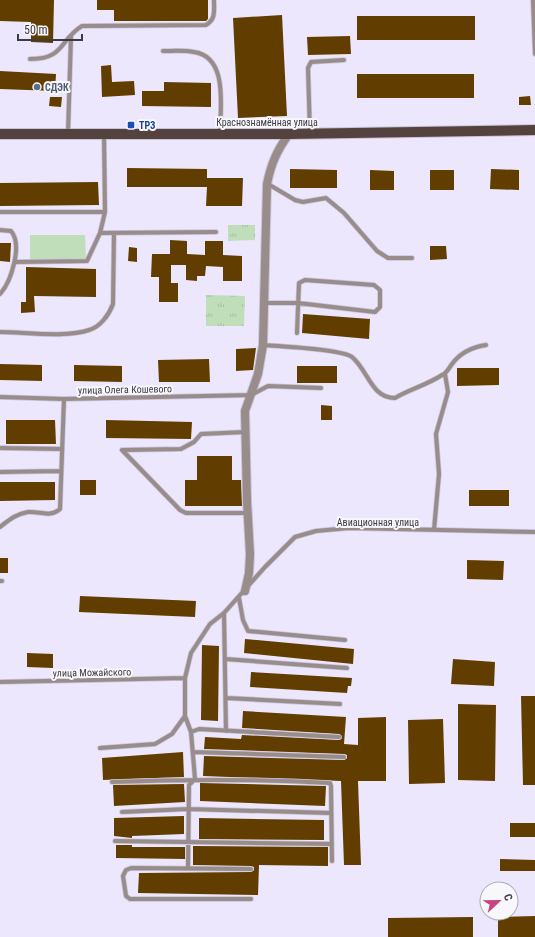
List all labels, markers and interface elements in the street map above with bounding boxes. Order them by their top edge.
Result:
scale bar [18,16,82,42]
text: 50 m [24,23,48,37]
marker: СДЭК [32,82,42,92]
place label: СДЭК [45,82,69,93]
street label: Краснознамённая улица [216,117,318,128]
marker: ТРЗ [126,120,136,130]
place label: ТРЗ [139,120,156,131]
street label: улица Олега Кошевого [78,383,172,396]
street label: Авиационная улица [337,517,419,528]
street label: улица Можайского [53,666,131,679]
north arrow [479,881,519,921]
text: С [501,892,515,903]

